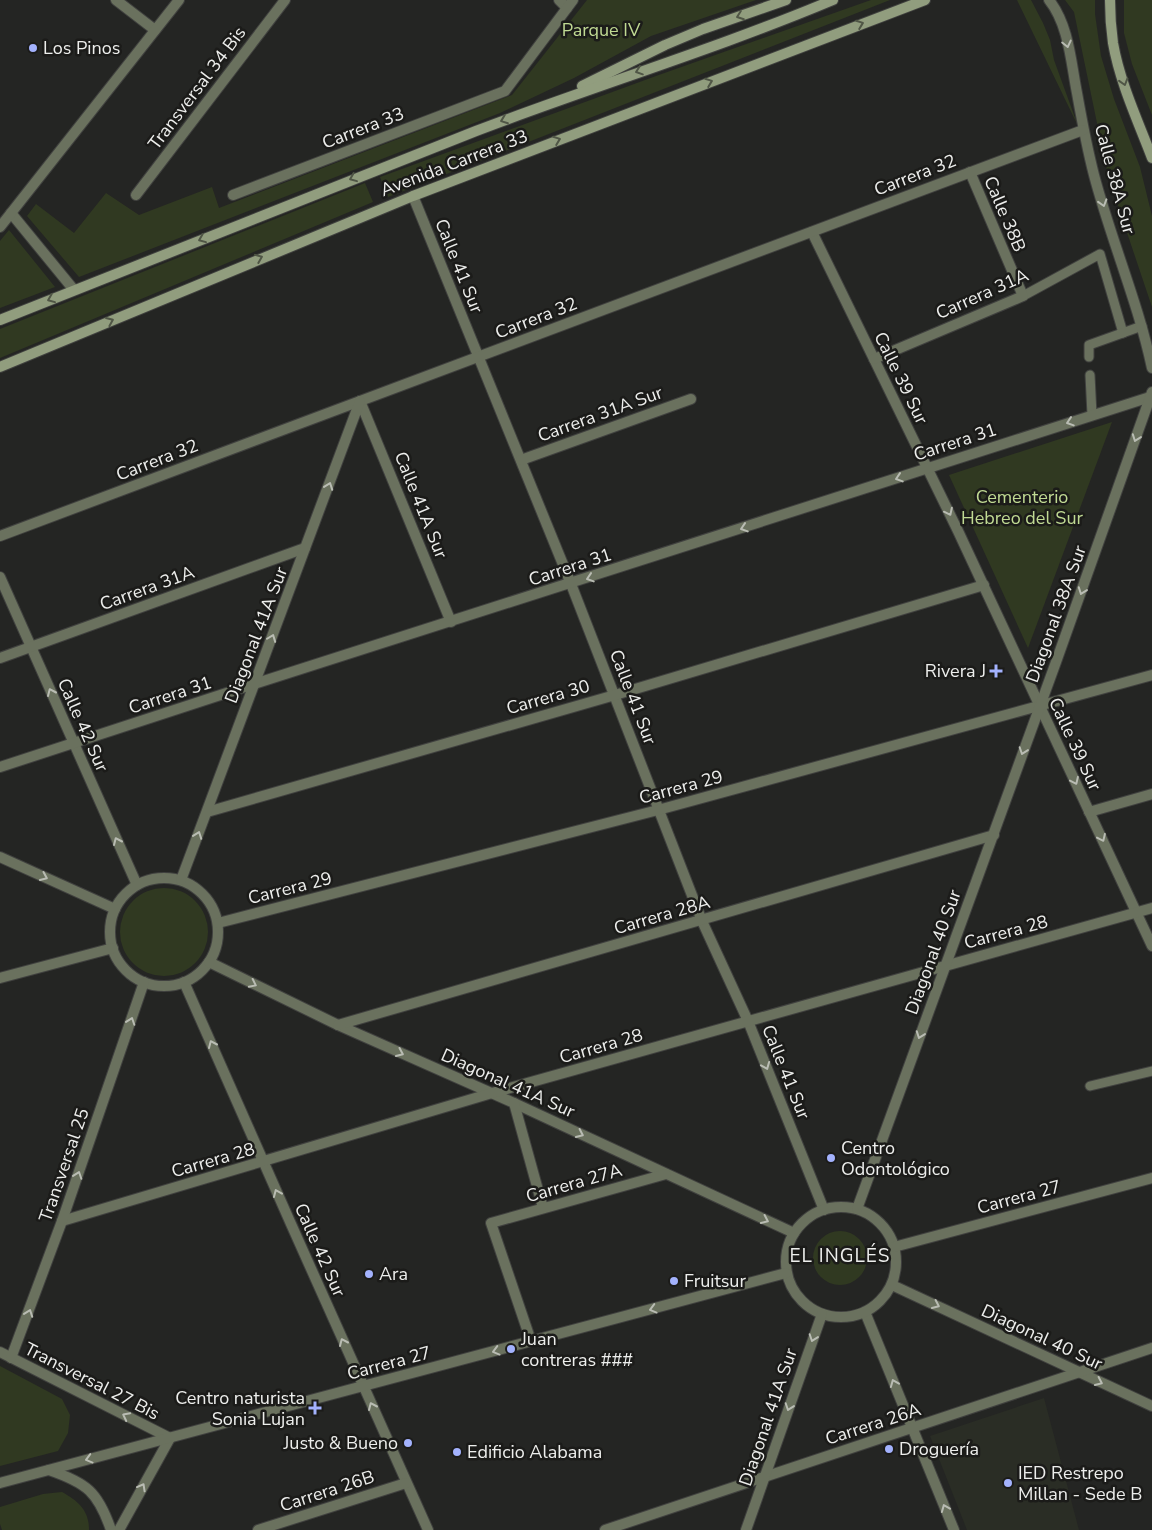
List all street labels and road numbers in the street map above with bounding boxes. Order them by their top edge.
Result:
street label: Transversal 34 Bis [143,21,251,155]
street label: Carrera 33 [319,101,407,155]
street label: Calle 38A Sur [1089,121,1141,237]
street label: Avenida Carrera 33 [377,124,531,202]
street label: Carrera 32 [871,148,959,202]
street label: Calle 38B [978,173,1032,255]
street label: Calle 41 Sur [429,215,489,317]
street label: Carrera 31A [932,263,1032,325]
street label: Carrera 32 [492,291,580,345]
street label: Calle 39 Sur [868,328,934,429]
street label: Carrera 31A Sur [534,380,666,448]
street label: Carrera 31 [910,417,1000,467]
street label: Carrera 32 [113,433,201,487]
street label: Calle 41A Sur [389,448,454,562]
street label: Carrera 31 [525,542,615,592]
street label: Diagonal 38A Sur [1020,542,1092,686]
street label: Carrera 31A [96,560,198,616]
street label: Diagonal 41A Sur [219,563,293,707]
street label: Calle 41 Sur [604,646,662,748]
street label: Carrera 31 [125,670,215,720]
street label: Calle 42 Sur [52,674,115,776]
street label: Carrera 30 [503,674,593,720]
street label: Calle 39 Sur [1043,694,1107,795]
street label: Carrera 29 [636,764,726,810]
street label: Carrera 29 [245,866,335,910]
street label: Diagonal 40 Sur [899,886,967,1018]
street label: Carrera 28A [611,890,713,940]
street label: Carrera 28 [961,909,1051,955]
street label: Calle 41 Sur [756,1021,816,1123]
street label: Carrera 28 [556,1023,646,1069]
street label: Diagonal 41A Sur [437,1043,579,1124]
street label: Transversal 25 [33,1105,95,1225]
street label: Carrera 28 [168,1137,258,1183]
street label: Carrera 27A [523,1158,625,1208]
street label: Carrera 27 [974,1174,1064,1220]
street label: Calle 42 Sur [289,1199,352,1301]
street label: Diagonal 40 Sur [977,1298,1107,1376]
street label: Transversal 27 Bis [20,1337,164,1425]
street label: Carrera 27 [344,1340,434,1386]
street label: Diagonal 41A Sur [733,1344,803,1489]
street label: Carrera 26A [822,1397,924,1451]
street label: Carrera 26B [277,1464,377,1518]

